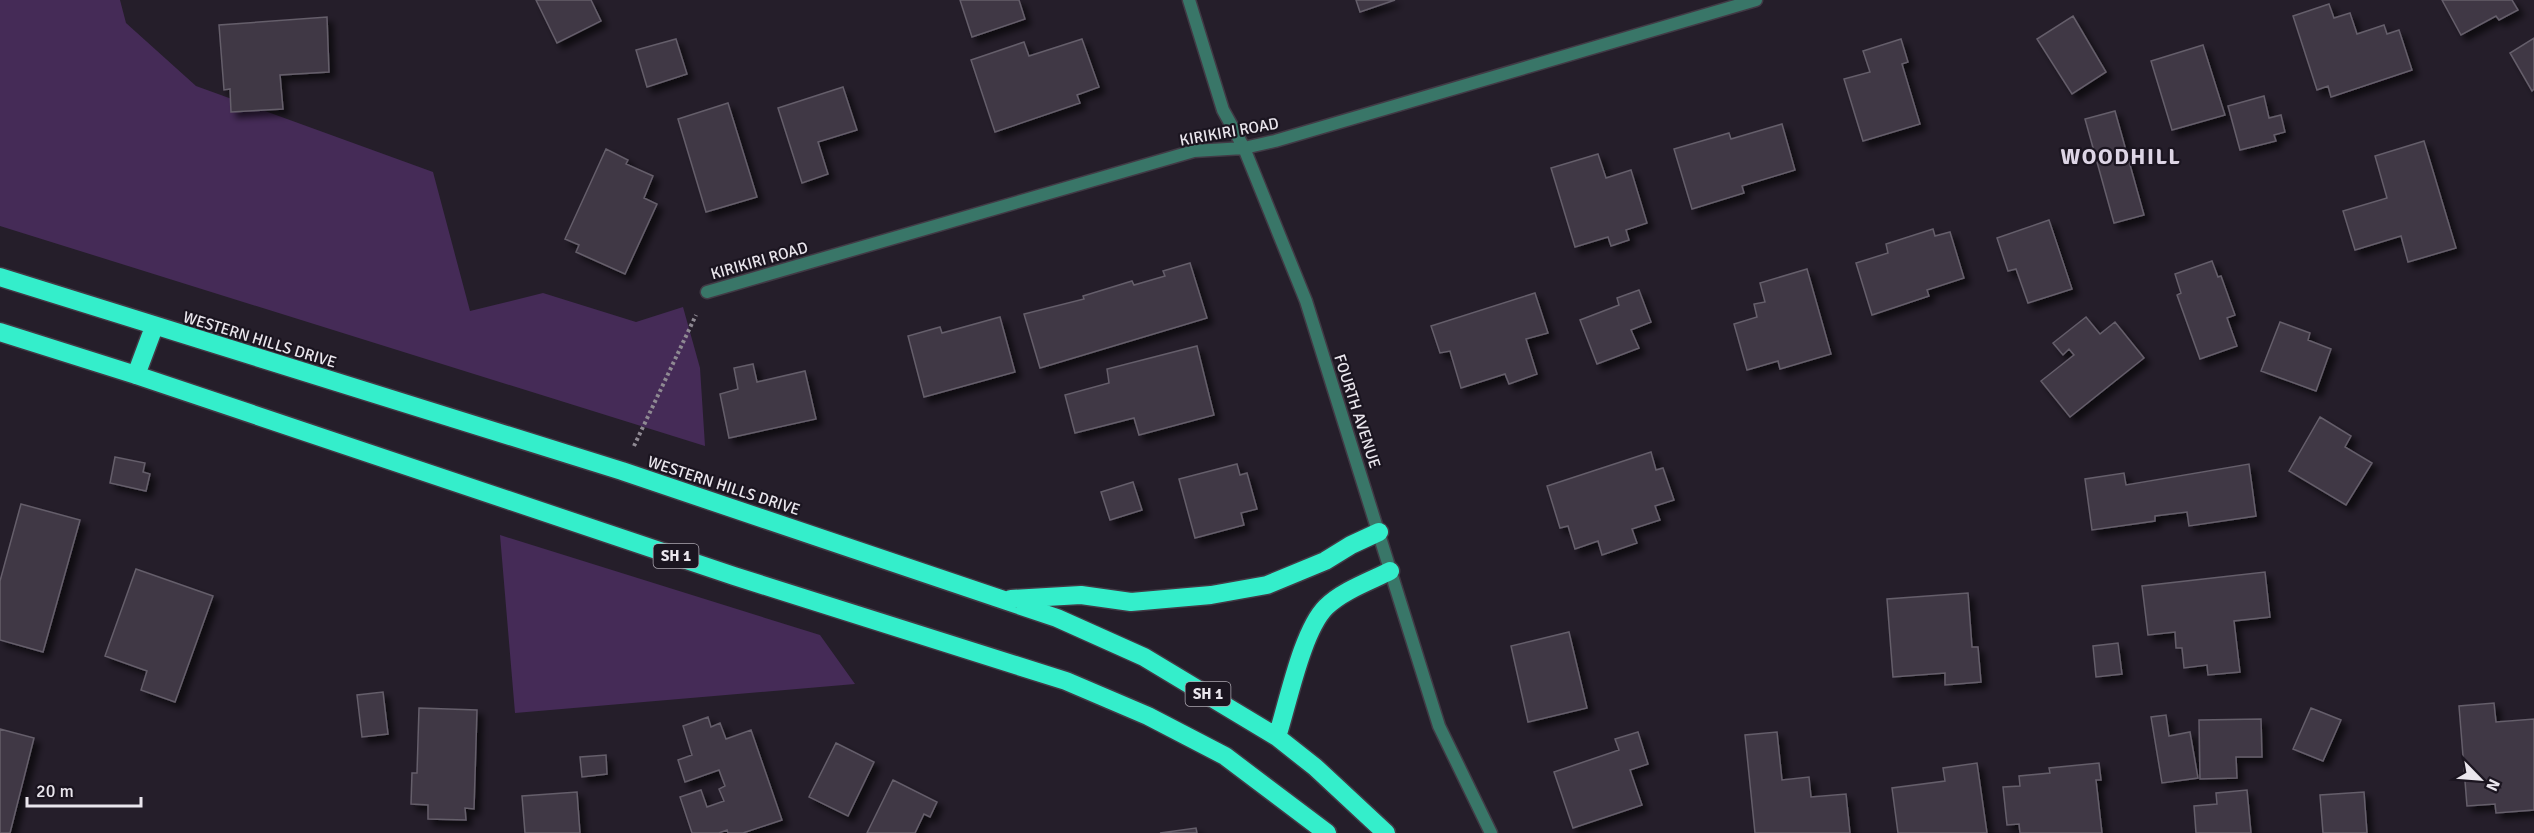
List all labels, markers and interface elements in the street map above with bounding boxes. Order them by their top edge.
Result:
street label: KIRIKIRI ROAD [1178,113,1280,151]
district label: WOODHILL [2061,143,2181,170]
street label: KIRIKIRI ROAD [708,238,810,284]
street label: WESTERN HILLS DRIVE [181,307,339,373]
street label: FOURTH AVENUE [1329,352,1385,471]
street label: WESTERN HILLS DRIVE [645,452,803,520]
road number: SH 1 [654,544,698,568]
road number: SH 1 [1186,682,1230,706]
north arrow [2450,749,2510,809]
scale bar [27,770,141,808]
text: N [2481,776,2504,794]
text: 20 m [36,780,74,802]

